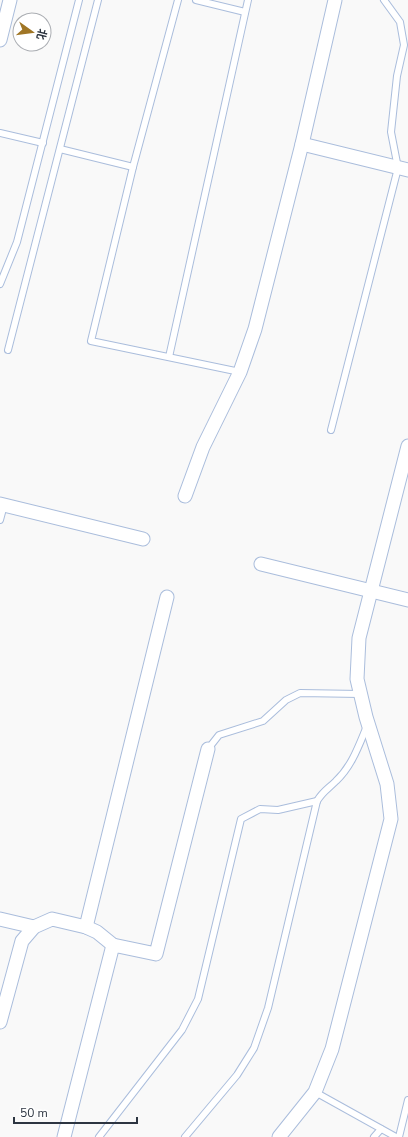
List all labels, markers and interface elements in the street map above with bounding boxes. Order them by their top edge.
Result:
north arrow [12,12,52,52]
text: 北 [33,27,50,41]
scale bar [14,1099,137,1125]
text: 50 m [20,1105,48,1121]

